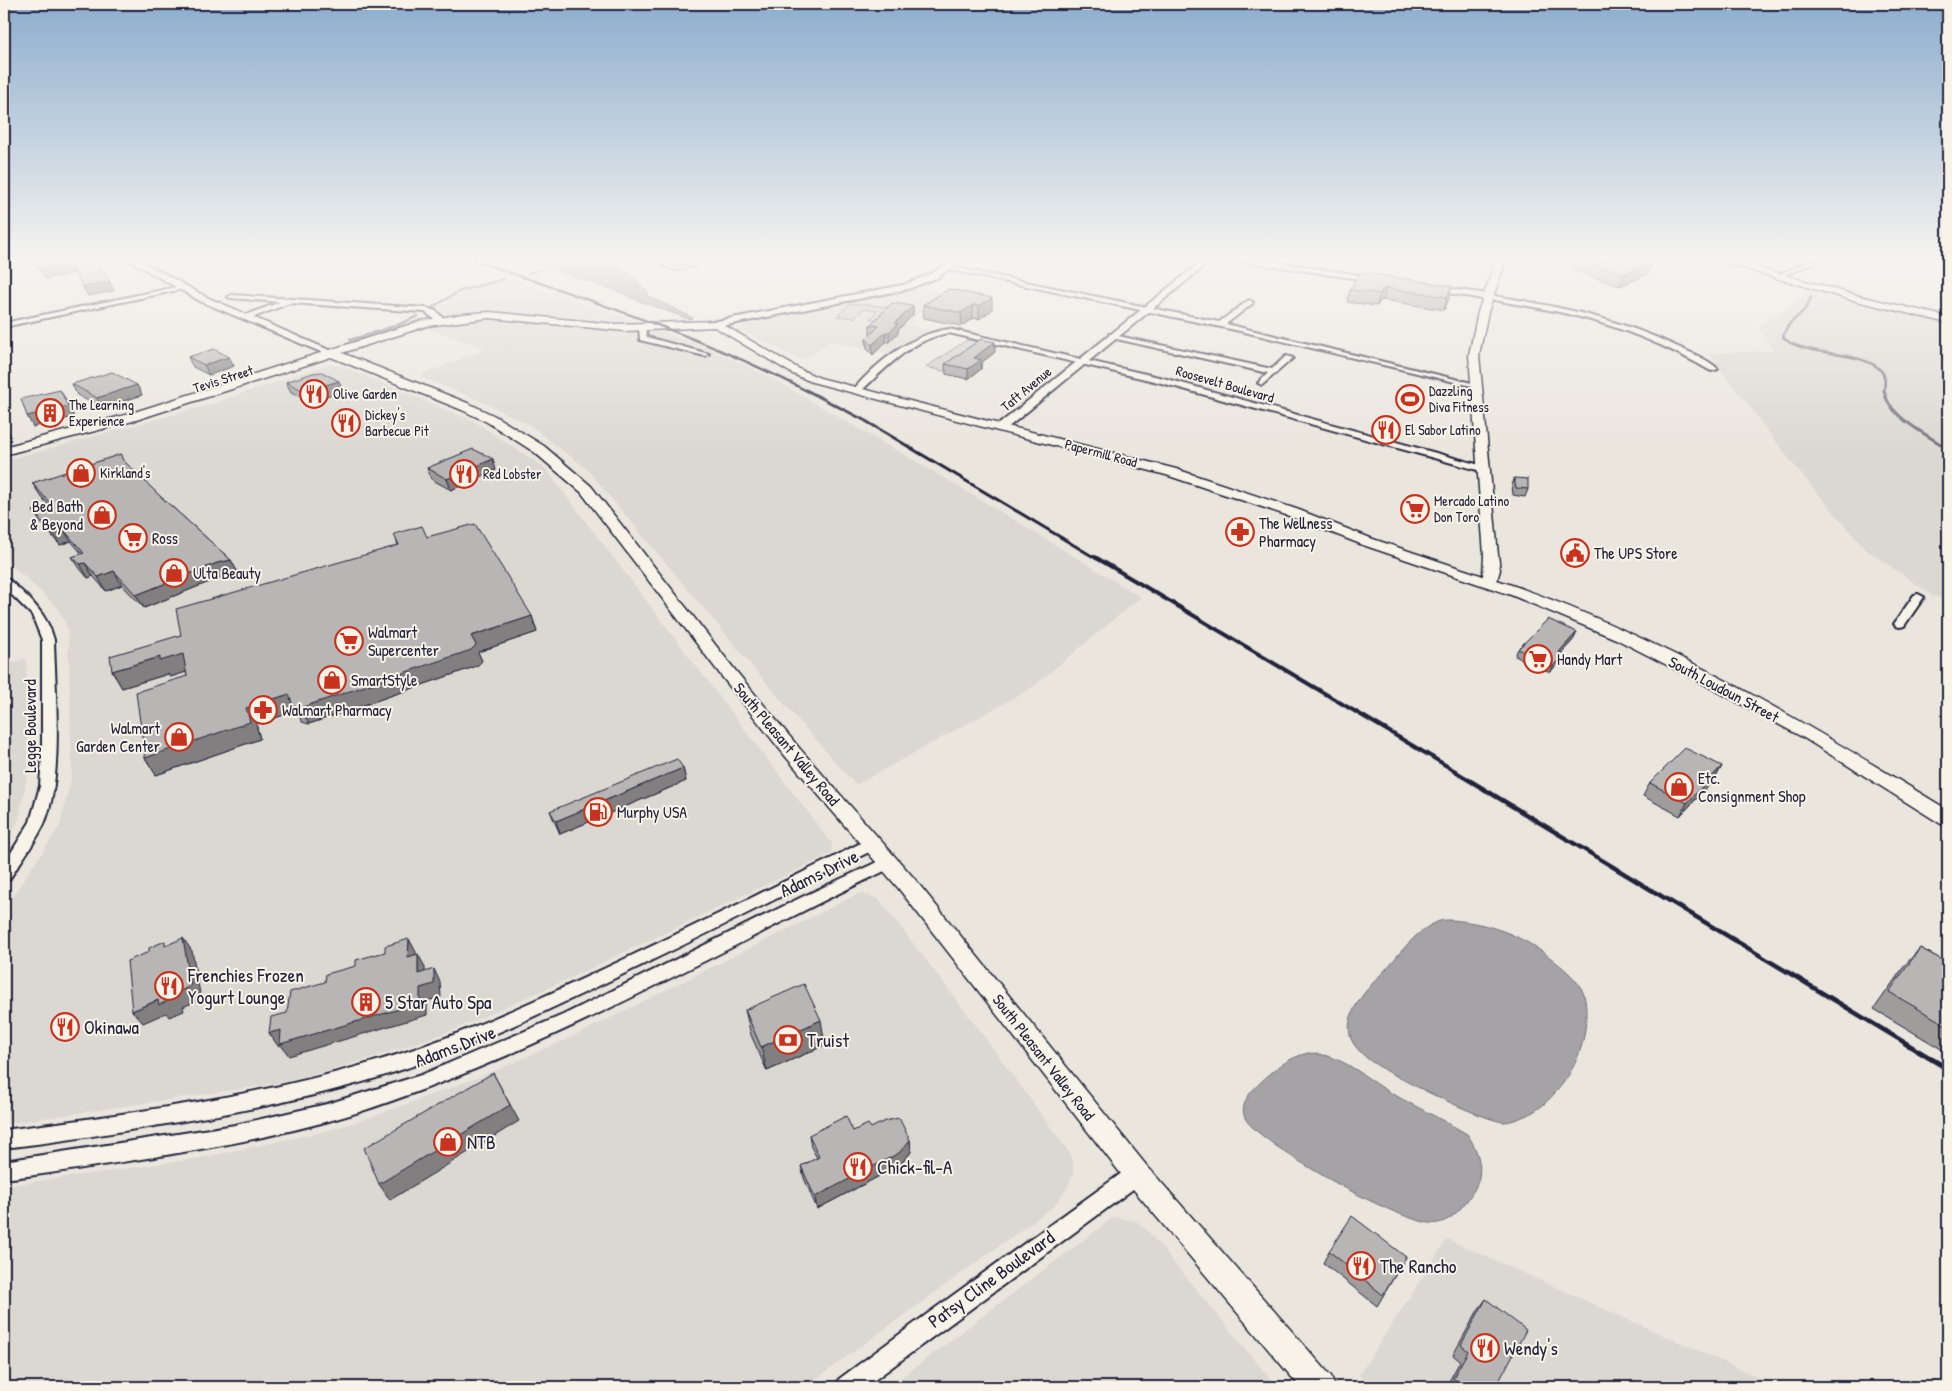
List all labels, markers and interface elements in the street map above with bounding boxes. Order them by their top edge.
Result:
street label: Tevis Street [190,360,255,397]
street label: Roosevelt Boulevard [1174,360,1277,407]
street label: Taft Avenue [996,362,1055,415]
restaurant icon: Olive Garden [299,379,329,409]
place label: Dazzling Diva Fitness [1429,381,1489,416]
place label: Olive Garden [333,384,397,403]
sports icon: Dazzling Diva Fitness [1395,384,1425,414]
place label: The Learning Experience [69,395,134,431]
building icon: The Learning Experience [35,398,65,428]
place label: Dickey's Barbecue Pit [365,405,429,440]
restaurant icon: Dickey's Barbecue Pit [331,408,361,438]
restaurant icon: El Sabor Latino [1371,415,1401,445]
place label: El Sabor Latino [1405,420,1481,439]
street label: Papermill Road [1063,434,1140,472]
shop icon: Kirkland's [66,458,96,488]
restaurant icon: Red Lobster [449,459,479,489]
place label: Kirkland's [100,463,150,482]
place label: Red Lobster [483,464,542,483]
place label: Mercado Latino Don Toro [1434,491,1510,526]
supermarket icon: Mercado Latino Don Toro [1400,494,1430,524]
place label: Bed Bath & Beyond [30,495,83,535]
shop icon: Bed Bath & Beyond [87,500,117,530]
place label: The Wellness Pharmacy [1259,512,1332,552]
pharmacy icon: The Wellness Pharmacy [1225,517,1255,547]
supermarket icon: Ross [118,523,148,553]
place label: Ross [152,527,178,549]
public building icon: The UPS Store [1560,538,1590,568]
place label: The UPS Store [1594,542,1678,564]
shop icon: Ulta Beauty [159,558,189,588]
place label: Ulta Beauty [193,562,261,584]
place label: Walmart Supercenter [368,621,439,661]
supermarket icon: Walmart Supercenter [334,626,364,656]
supermarket icon: Handy Mart [1523,644,1553,674]
place label: Handy Mart [1557,648,1623,670]
street label: South Loudoun Street [1665,651,1784,728]
shop icon: SmartStyle [317,665,347,695]
place label: SmartStyle [351,669,418,691]
street label: South Pleasant Valley Road [729,678,845,810]
street label: Legge Boulevard [19,679,41,773]
pharmacy icon: Walmart Pharmacy [248,695,278,725]
place label: Walmart Pharmacy [282,699,392,721]
place label: Walmart Garden Center [76,717,160,757]
shop icon: Walmart Garden Center [164,722,194,752]
place label: Etc. Consignment Shop [1698,767,1806,807]
shop icon: Etc. Consignment Shop [1664,772,1694,802]
fuel station icon: Murphy USA [583,797,613,827]
place label: Murphy USA [617,801,687,823]
street label: Adams Drive [775,843,863,903]
place label: Frenchies Frozen Yogurt Lounge [187,962,304,1010]
restaurant icon: Frenchies Frozen Yogurt Lounge [154,971,184,1001]
building icon: 5 Star Auto Spa [351,987,381,1017]
place label: 5 Star Auto Spa [385,989,492,1015]
street label: South Pleasant Valley Road [988,989,1100,1125]
restaurant icon: Okinawa [50,1012,80,1042]
place label: Okinawa [84,1014,140,1040]
street label: Adams Drive [411,1019,500,1073]
bank icon: Truist [773,1025,803,1055]
place label: Truist [807,1027,849,1053]
shop icon: NTB [433,1127,463,1157]
place label: NTB [467,1129,496,1155]
restaurant icon: Chick-fil-A [843,1152,873,1182]
place label: Chick-fil-A [877,1154,952,1180]
street label: Patsy Cline Boulevard [923,1224,1060,1334]
restaurant icon: The Rancho [1346,1251,1376,1281]
place label: The Rancho [1380,1253,1457,1279]
restaurant icon: Wendy's [1470,1333,1500,1363]
place label: Wendy's [1504,1335,1558,1361]

